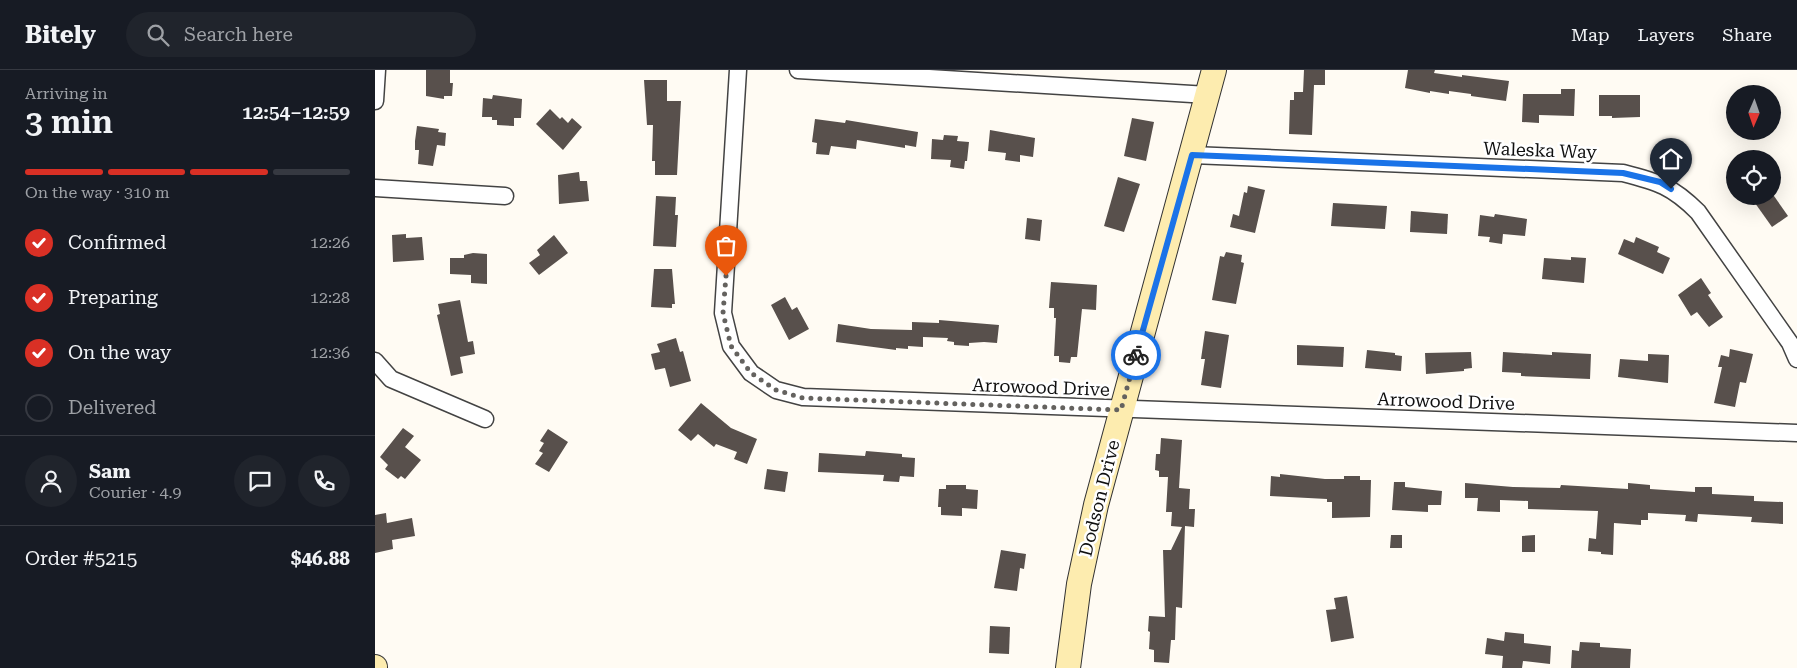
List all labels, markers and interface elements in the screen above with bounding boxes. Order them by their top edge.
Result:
search box [126,12,476,57]
text: Bitely [25,21,96,49]
icon: search [144,21,172,49]
text: Search here [184,23,293,46]
text: Map [1571,24,1610,45]
text: Layers [1638,24,1694,45]
text: Share [1722,24,1772,45]
text: Arriving in [25,84,108,103]
north arrow [1726,85,1781,140]
map controls [1726,85,1781,205]
text: 12:54–12:59 [242,101,350,124]
text: 3 min [25,103,113,141]
street label: Waleska Way [1483,138,1598,162]
pin [1650,138,1692,189]
icon: home [1657,145,1685,173]
button: locate [1726,150,1781,205]
text: On the way · 310 m [25,183,170,202]
pin [705,225,747,276]
icon: check [25,229,53,257]
text: Confirmed [68,231,166,254]
icon: bag [712,232,740,260]
text: 12:26 [310,233,350,252]
icon: check [25,284,53,312]
text: Preparing [68,286,158,309]
text: 12:28 [310,288,350,307]
courier [1111,330,1161,380]
icon: check [25,339,53,367]
text: On the way [68,341,171,364]
icon: bike [1122,341,1150,369]
text: 12:36 [310,343,350,362]
street label: Arrowood Drive [972,374,1110,400]
street label: Arrowood Drive [1377,388,1515,414]
text: Delivered [68,396,156,419]
street label: Dodson Drive [1074,437,1124,558]
button: person [25,455,77,507]
button: chat [234,455,286,507]
button: phone [298,455,350,507]
text: Sam [89,460,131,483]
text: Courier · 4.9 [89,483,182,502]
text: Order #5215 [25,547,137,570]
text: $46.88 [291,547,350,570]

